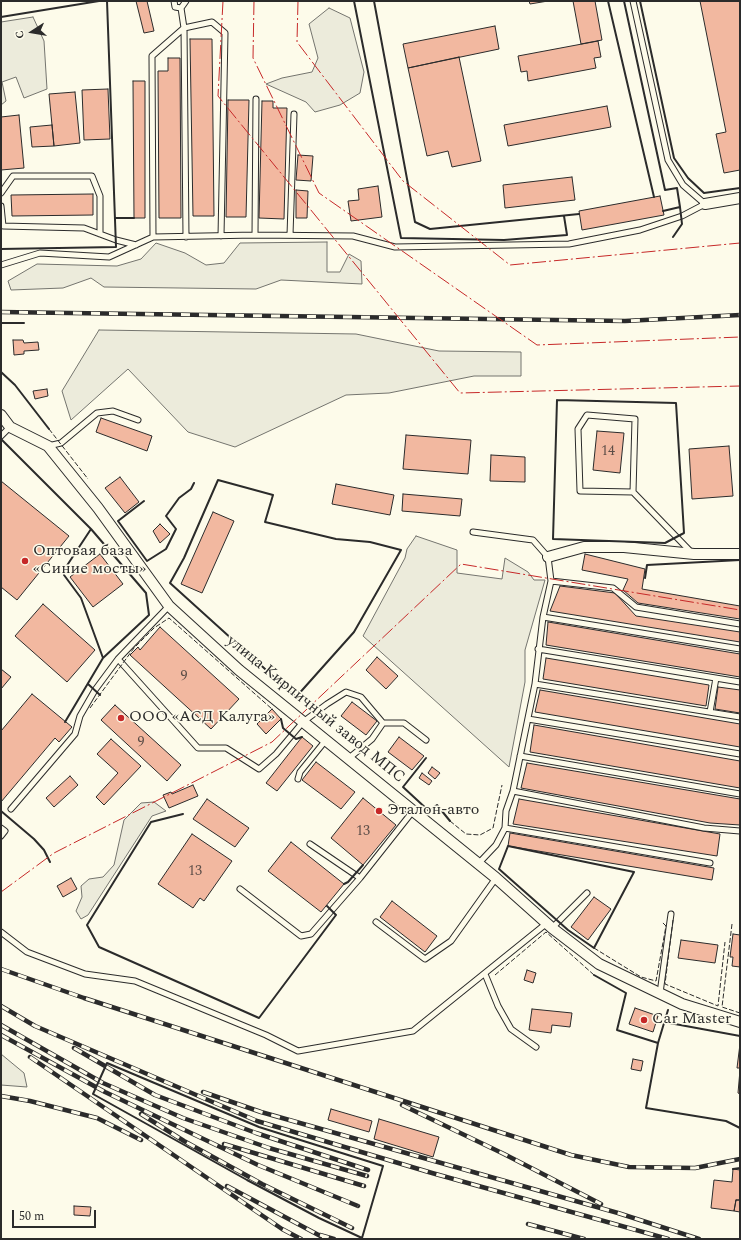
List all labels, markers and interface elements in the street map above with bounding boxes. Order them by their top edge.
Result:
north arrow [12,12,52,52]
text: С [11,29,29,40]
house number: 14 [601,444,615,460]
place label: Оптовая база «Синие мосты» [33,542,146,580]
marker: Оптовая база «Синие мосты» [20,556,30,566]
street label: улица Кирпичный завод МПС [222,632,408,788]
house number: 9 [181,669,187,685]
place label: ООО «АСД Калуга» [129,708,275,728]
marker: ООО «АСД Калуга» [116,713,126,723]
house number: 9 [138,735,144,751]
place label: Эталон-авто [387,801,480,821]
marker: Эталон-авто [374,806,384,816]
house number: 13 [356,824,370,840]
house number: 13 [188,864,202,880]
place label: Car Master [652,1010,731,1030]
marker: Car Master [639,1015,649,1025]
scale bar [14,1202,98,1228]
text: 50 m [19,1207,44,1226]

